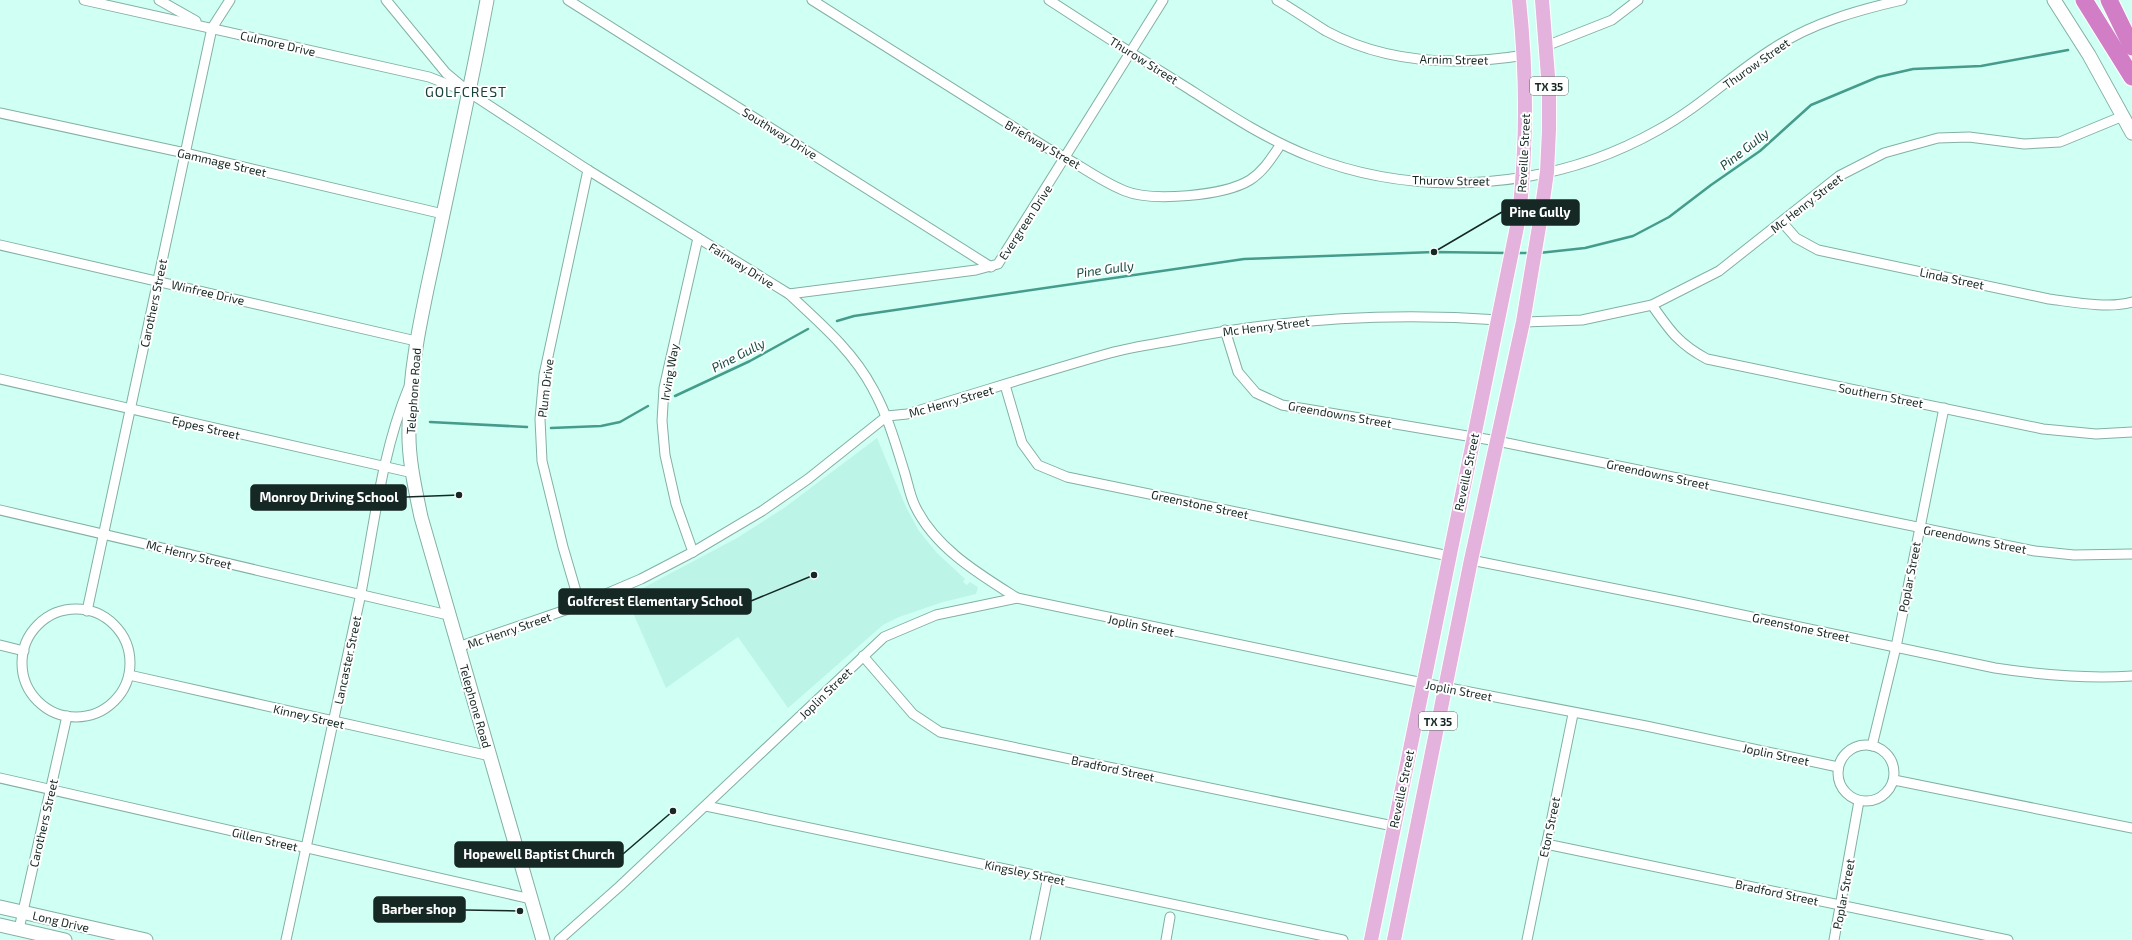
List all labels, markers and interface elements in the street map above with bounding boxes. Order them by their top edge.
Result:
street label: Culmore Drive [239,28,317,58]
street label: Thurow Street [1107,33,1181,87]
street label: Thurow Street [1720,35,1792,91]
street label: Arnim Street [1420,51,1489,67]
road number: TX 35 [1530,77,1568,95]
district label: GOLFCREST [425,83,507,100]
street label: Southway Drive [740,104,820,162]
street label: Reveille Street [1514,113,1532,193]
street label: Briefway Street [1003,117,1084,171]
water label: Pine Gully [1716,125,1772,173]
street label: Gammage Street [176,145,268,179]
street label: Mc Henry Street [1767,170,1845,235]
street label: Thurow Street [1412,172,1490,188]
street label: Evergreen Drive [996,182,1054,262]
callout: Pine Gully [1502,200,1579,225]
text: Pine Gully [1509,204,1571,220]
street label: Fairway Drive [707,239,777,291]
street label: Carothers Street [137,257,169,348]
water label: Pine Gully [1075,257,1135,281]
street label: Linda Street [1918,264,1986,292]
street label: Winfree Drive [170,277,246,307]
street label: Mc Henry Street [1222,314,1311,338]
water label: Pine Gully [708,335,768,375]
street label: Irving Way [657,342,681,402]
street label: Telephone Road [403,347,423,435]
street label: Plum Drive [534,358,556,418]
street label: Southern Street [1837,380,1925,410]
street label: Mc Henry Street [907,382,995,420]
street label: Greendowns Street [1287,398,1393,430]
street label: Eppes Street [171,412,242,442]
street label: Reveille Street [1451,431,1481,512]
street label: Greendowns Street [1605,456,1711,492]
callout: Monroy Driving School [251,485,406,510]
street label: Greenstone Street [1150,487,1250,521]
text: Monroy Driving School [259,489,399,505]
street label: Greendowns Street [1922,522,2028,556]
street label: Mc Henry Street [145,537,234,571]
street label: Poplar Street [1895,540,1923,613]
callout: Golfcrest Elementary School [559,589,751,614]
text: Golfcrest Elementary School [567,593,743,609]
street label: Mc Henry Street [465,609,553,651]
street label: Greenstone Street [1751,610,1851,644]
street label: Joplin Street [1107,611,1176,639]
street label: Lancaster Street [331,614,363,705]
street label: Telephone Road [457,662,495,750]
street label: Joplin Street [796,664,854,721]
street label: Joplin Street [1425,677,1494,703]
street label: Kinney Street [272,701,346,731]
road number: TX 35 [1419,712,1457,730]
street label: Joplin Street [1742,740,1811,768]
street label: Reveille Street [1386,748,1416,829]
street label: Bradford Street [1070,752,1156,784]
street label: Carothers Street [26,777,60,868]
street label: Eton Street [1536,795,1562,858]
street label: Gillen Street [231,825,300,853]
callout: Hopewell Baptist Church [455,842,623,867]
text: Hopewell Baptist Church [463,846,615,862]
street label: Kingsley Street [983,857,1067,887]
street label: Poplar Street [1829,857,1857,930]
street label: Bradford Street [1734,876,1820,908]
callout: Barber shop [374,897,465,922]
text: Barber shop [382,901,457,917]
street label: Long Drive [31,908,91,934]

